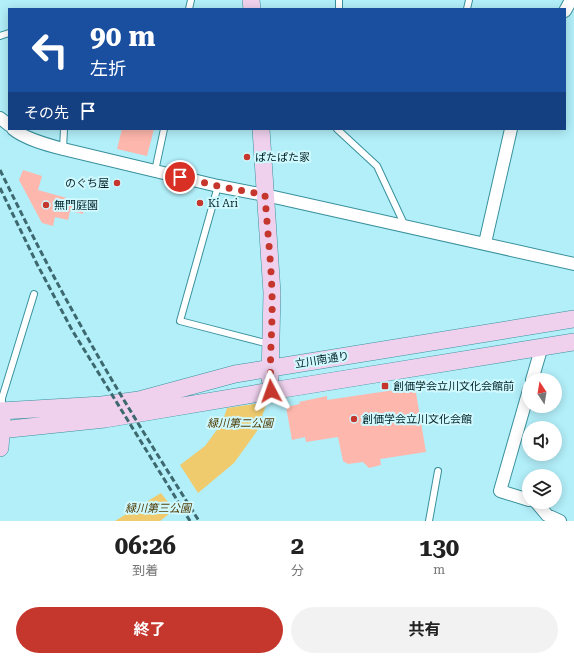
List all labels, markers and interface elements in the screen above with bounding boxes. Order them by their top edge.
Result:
text: 90 m [90,20,155,53]
icon: left [24,24,76,76]
text: 左折 [90,58,126,79]
icon: arrive [77,100,99,122]
text: その先 [24,104,69,122]
place label: ぱたぱた家 [255,151,310,164]
marker: ぱたぱた家 [242,152,252,162]
pin [163,160,197,194]
icon: arrive [169,166,191,188]
place label: のぐち屋 [65,177,109,190]
marker: のぐち屋 [112,178,122,188]
place label: Ki Ari [208,197,239,210]
marker: Ki Ari [195,198,205,208]
place label: 無門庭園 [54,199,98,212]
marker: 無門庭園 [41,200,51,210]
street label: 立川南通り [294,349,350,371]
position arrow [250,370,292,412]
north arrow [522,373,562,413]
map controls [522,373,562,509]
place label: 創価学会立川文化会館前 [393,380,514,393]
marker: 創価学会立川文化会館前 [380,381,390,391]
place label: 創価学会立川文化会館 [362,413,472,426]
marker: 創価学会立川文化会館 [349,414,359,424]
park label: 緑川第二公園 [207,417,275,430]
button: sound [522,421,562,461]
button: layers [522,469,562,509]
park label: 緑川第三公園 [125,502,193,515]
text: 06:26 [115,532,176,560]
text: 2 [291,532,304,560]
text: 130 [419,534,459,562]
text: m [433,562,445,577]
text: 到着 [132,563,158,578]
text: 分 [291,563,304,578]
button: 終了 [16,607,283,653]
button: 共有 [291,607,558,653]

